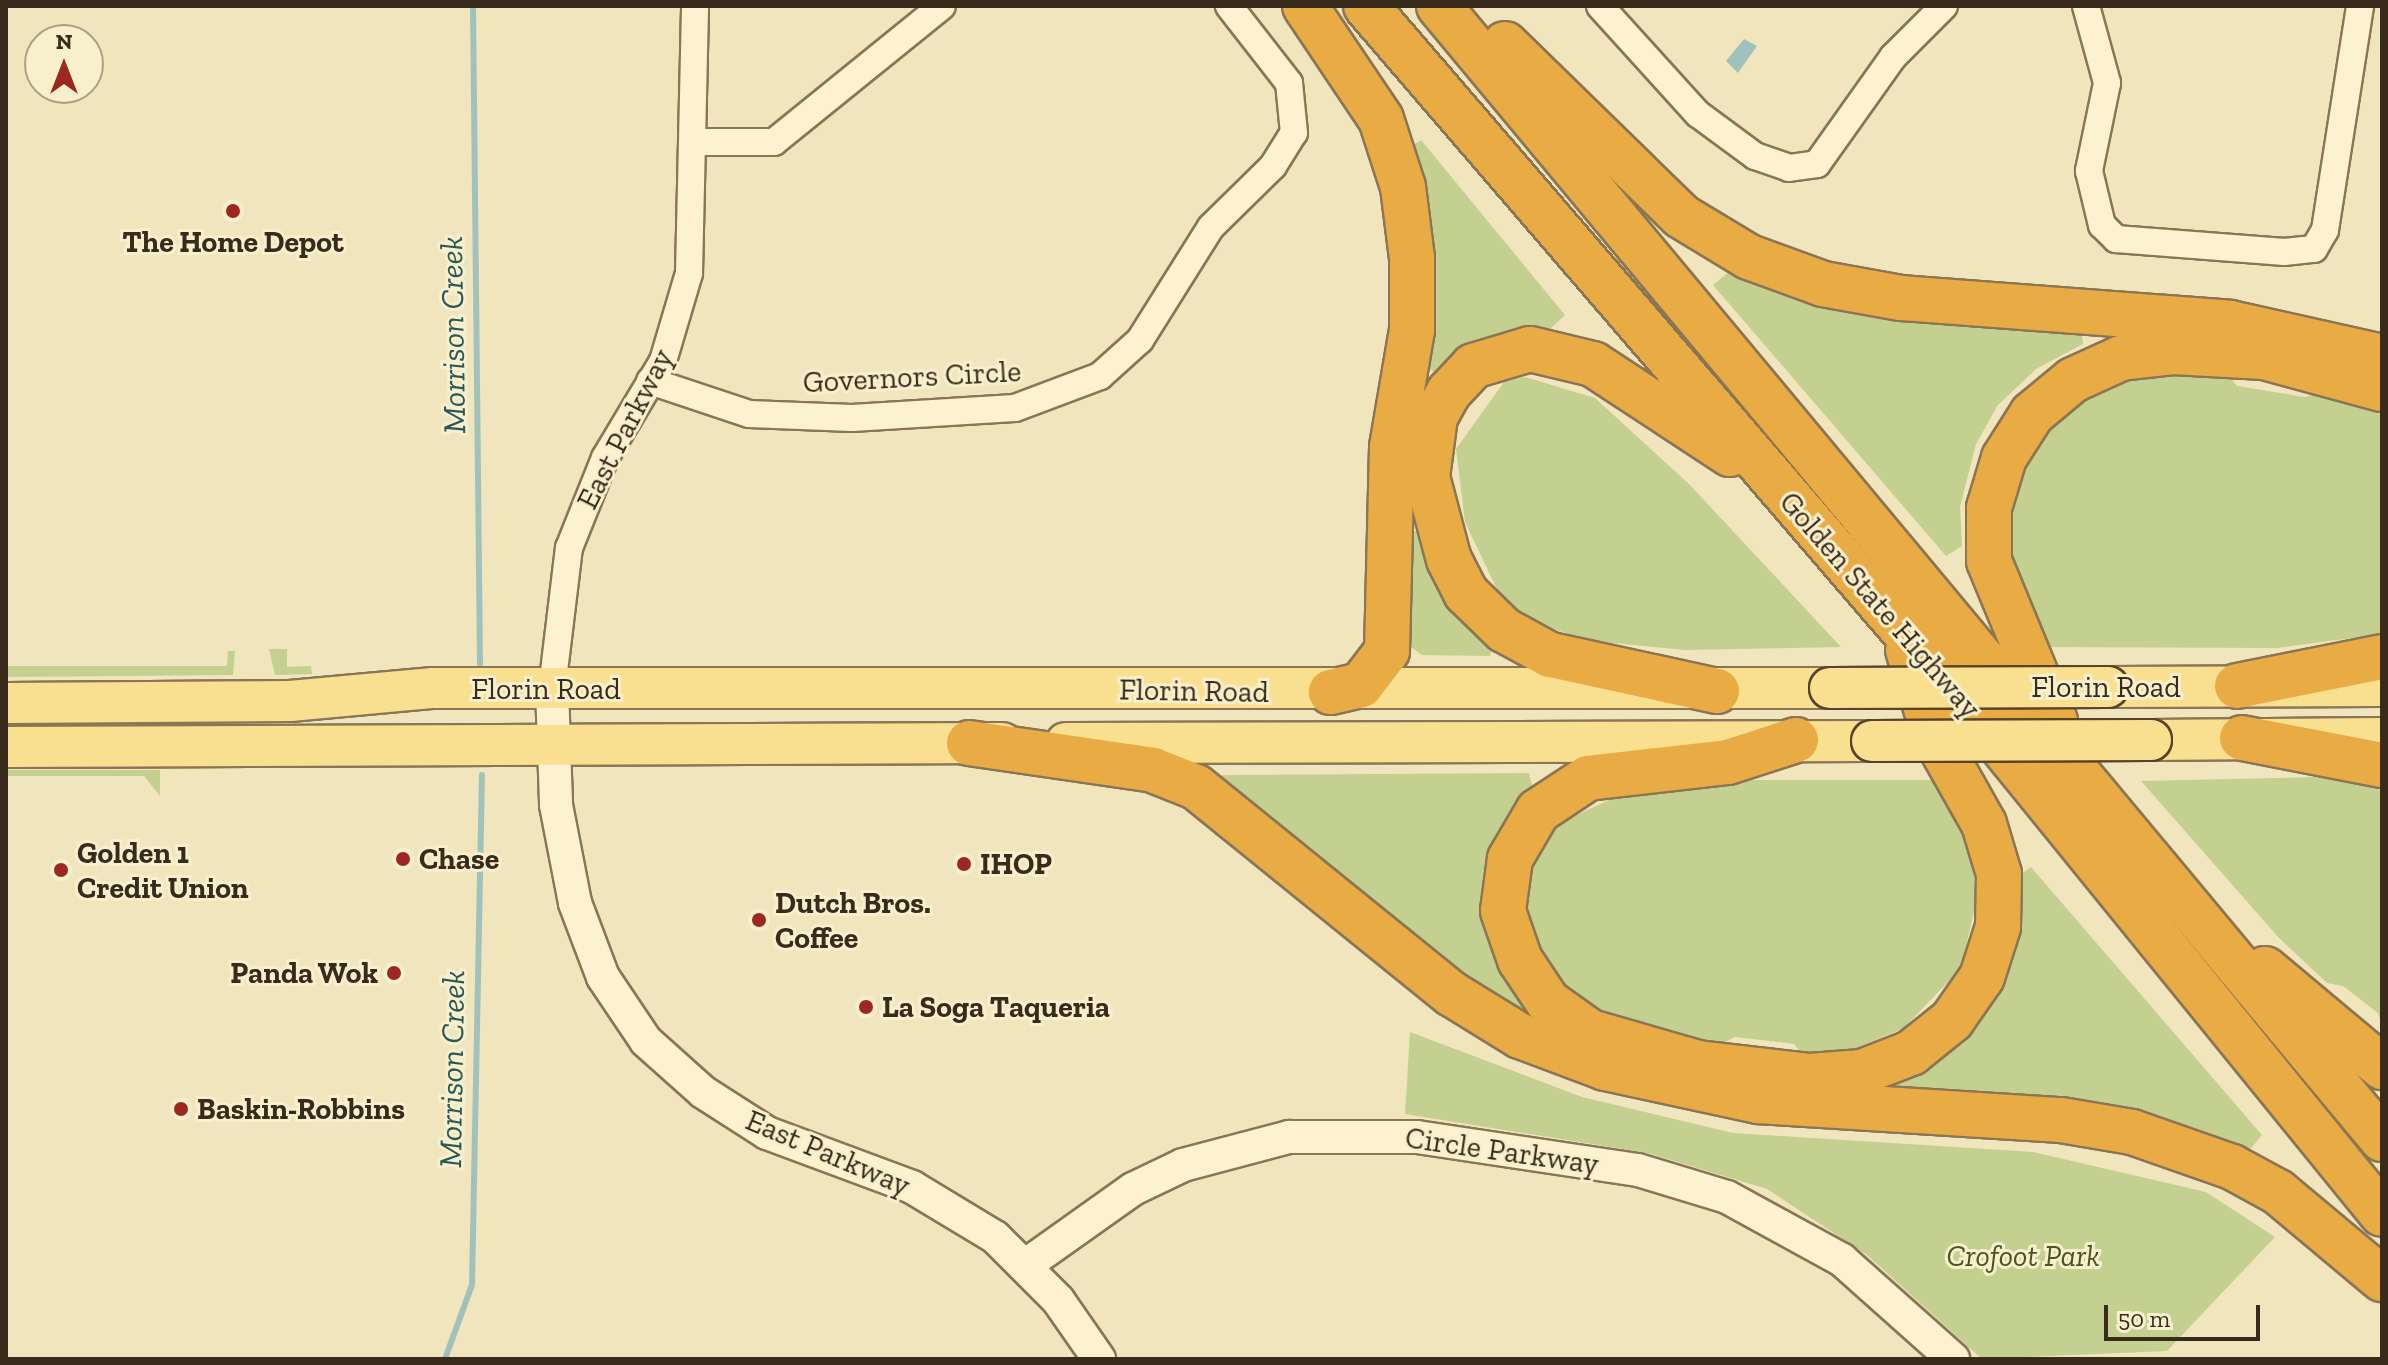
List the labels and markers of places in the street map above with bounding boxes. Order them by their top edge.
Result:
marker: The Home Depot [224,202,242,220]
place label: The Home Depot [122,224,344,260]
place label: Golden 1 Credit Union [77,835,249,906]
place label: Chase [419,841,499,877]
place label: IHOP [980,846,1052,882]
marker: Chase [394,850,412,868]
marker: IHOP [955,855,973,873]
marker: Golden 1 Credit Union [52,861,70,879]
place label: Dutch Bros. Coffee [775,885,931,956]
marker: Dutch Bros. Coffee [750,911,768,929]
place label: Panda Wok [229,955,378,991]
marker: Panda Wok [385,964,403,982]
place label: La Soga Taqueria [882,989,1110,1025]
marker: La Soga Taqueria [857,998,875,1016]
place label: Baskin-Robbins [197,1091,405,1127]
marker: Baskin-Robbins [172,1100,190,1118]

